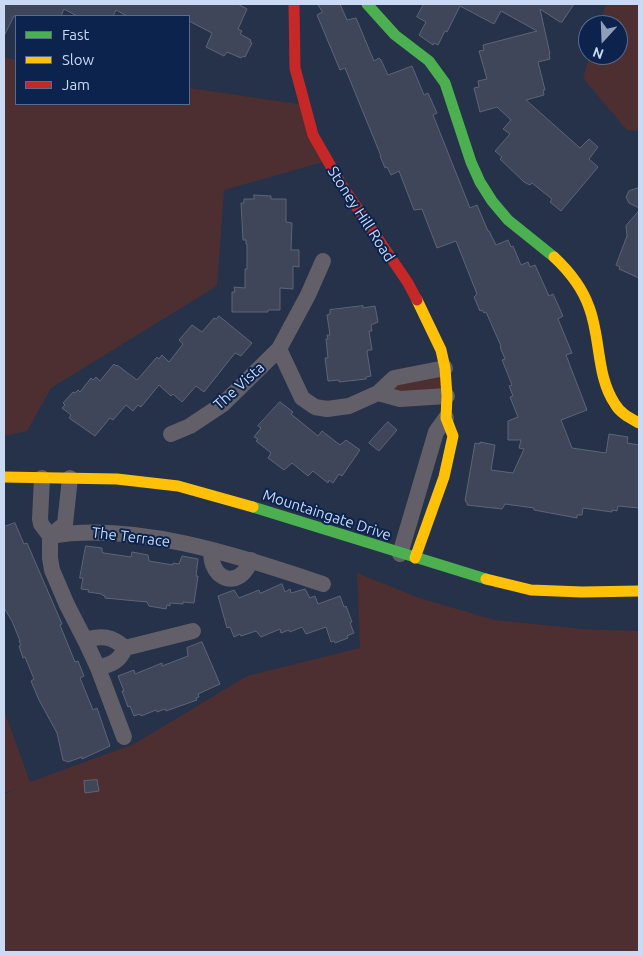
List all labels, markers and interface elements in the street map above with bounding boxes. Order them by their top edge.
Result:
legend [15,15,190,105]
north arrow [578,15,628,65]
text: Fast [62,26,89,43]
text: N [591,44,606,62]
text: Slow [62,51,94,68]
text: Jam [62,76,90,93]
street label: Stoney Hill Road [324,163,398,265]
street label: The Vista [210,358,268,414]
street label: Mountaingate Drive [260,486,394,544]
street label: The Terrace [91,523,171,551]

